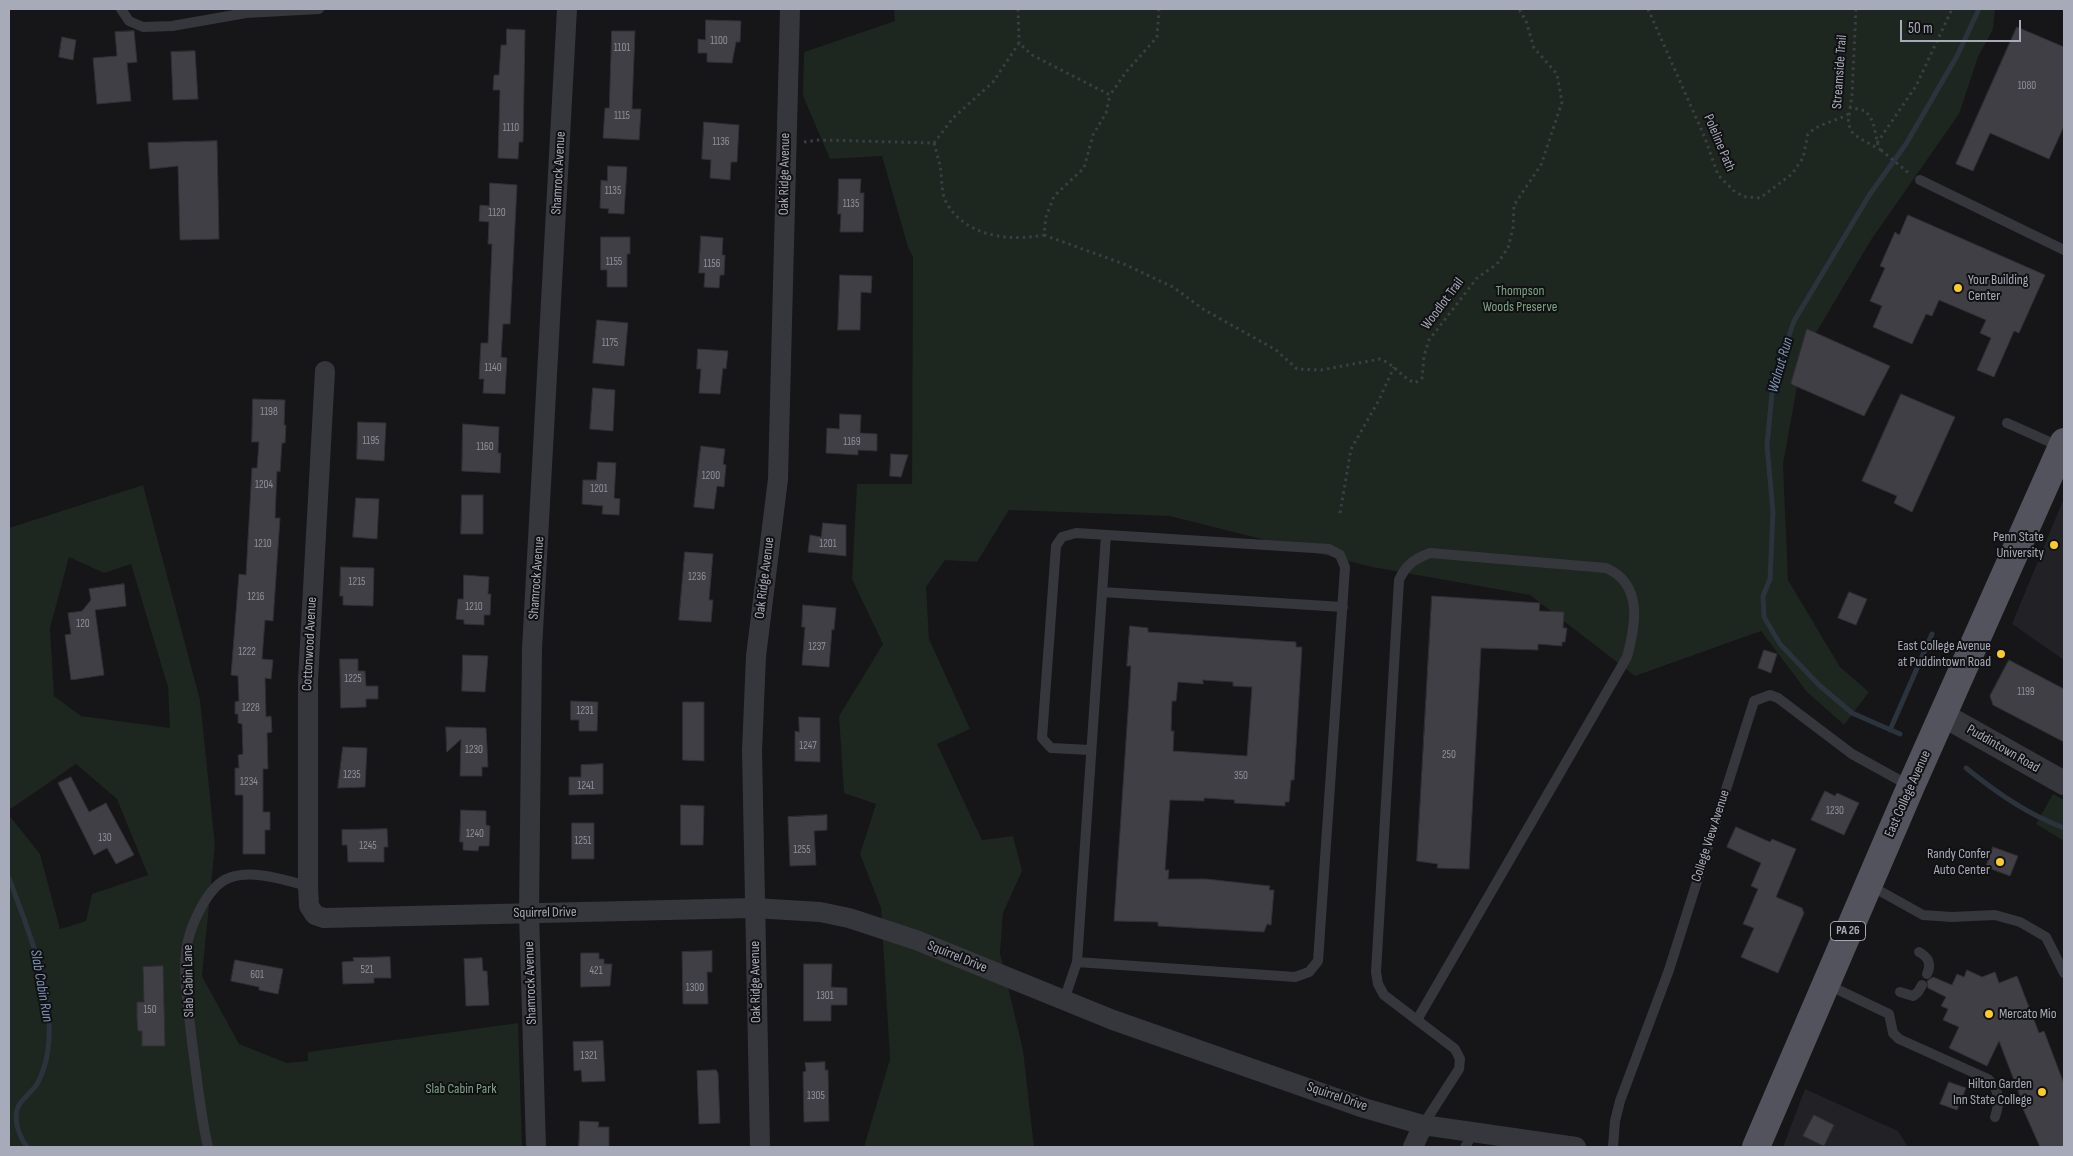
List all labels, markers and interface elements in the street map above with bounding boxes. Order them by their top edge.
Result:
scale bar [1903,10,2024,42]
text: 50 m [1908,19,1933,38]
house number: 1100 [710,34,728,48]
street label: Streamside Trail [1829,34,1851,110]
house number: 1101 [614,41,630,55]
house number: 1080 [2018,79,2036,93]
house number: 1115 [614,109,630,123]
street label: Poleline Path [1699,112,1739,174]
house number: 1110 [503,121,519,135]
street label: Shamrock Avenue [548,131,570,215]
street label: Oak Ridge Avenue [776,133,794,215]
house number: 1136 [712,135,730,149]
house number: 1135 [605,184,621,198]
house number: 1135 [843,197,859,211]
house number: 1120 [488,206,506,220]
house number: 1155 [606,255,622,269]
house number: 1156 [704,257,720,271]
place label: Your Building Center [1968,272,2028,304]
street label: Woodlot Trail [1418,275,1468,333]
marker: Your Building Center [1952,282,1964,294]
park label: Thompson Woods Preserve [1483,283,1557,316]
water label: Walnut Run [1765,335,1797,395]
house number: 1175 [602,336,618,350]
house number: 1140 [484,361,502,375]
house number: 1198 [260,405,278,419]
house number: 1195 [363,434,379,448]
house number: 1169 [843,435,861,449]
house number: 1160 [476,440,494,454]
house number: 1200 [702,469,720,483]
house number: 1204 [255,478,273,492]
house number: 1201 [590,482,608,496]
place label: Penn State University [1993,529,2044,562]
street label: Shamrock Avenue [526,536,548,620]
street label: Oak Ridge Avenue [752,536,778,620]
house number: 1210 [254,537,272,551]
house number: 1201 [819,537,837,551]
marker: Penn State University [2048,539,2060,551]
house number: 1236 [688,570,706,584]
house number: 1215 [349,575,365,589]
house number: 1216 [247,590,265,604]
street label: Cottonwood Avenue [299,596,321,692]
house number: 1210 [465,600,483,614]
house number: 120 [76,617,90,631]
place label: East College Avenue at Puddintown Road [1898,638,1991,670]
house number: 1237 [808,640,826,654]
house number: 1222 [238,645,256,659]
marker: East College Avenue at Puddintown Road [1995,648,2007,660]
house number: 1225 [344,672,362,686]
house number: 1199 [2017,685,2035,699]
house number: 1228 [242,701,260,715]
house number: 1231 [577,704,593,718]
street label: Puddintown Road [1964,721,2042,777]
house number: 1247 [799,739,817,753]
house number: 1230 [465,743,483,757]
house number: 250 [1442,748,1456,762]
street label: East College Avenue [1881,748,1935,840]
house number: 1235 [343,768,361,782]
house number: 350 [1234,769,1248,783]
house number: 1234 [240,775,258,789]
house number: 1241 [578,779,594,793]
street label: College View Avenue [1688,788,1734,884]
house number: 1230 [1826,804,1844,818]
house number: 1240 [466,827,484,841]
house number: 130 [98,831,112,845]
house number: 1251 [575,834,591,848]
house number: 1245 [359,839,377,853]
house number: 1255 [793,843,811,857]
place label: Randy Confer Auto Center [1927,846,1990,879]
marker: Randy Confer Auto Center [1994,856,2006,868]
street label: Squirrel Drive [513,904,577,922]
road number: PA 26 [1830,921,1866,940]
street label: Squirrel Drive [925,937,989,977]
street label: Shamrock Avenue [521,941,541,1025]
street label: Oak Ridge Avenue [747,941,765,1023]
street label: Slab Cabin Lane [180,944,198,1018]
water label: Slab Cabin Run [26,948,56,1024]
house number: 521 [361,963,373,977]
house number: 421 [589,964,603,978]
house number: 601 [250,968,264,982]
house number: 1300 [686,981,704,995]
house number: 1301 [816,989,834,1003]
house number: 150 [143,1003,157,1017]
place label: Mercato Mio [1999,1006,2056,1022]
marker: Mercato Mio [1983,1008,1995,1020]
house number: 1321 [581,1049,597,1063]
place label: Hilton Garden Inn State College [1953,1076,2032,1108]
street label: Squirrel Drive [1304,1079,1370,1115]
park label: Slab Cabin Park [425,1081,497,1097]
marker: Hilton Garden Inn State College [2036,1086,2048,1098]
house number: 1305 [807,1089,825,1103]

